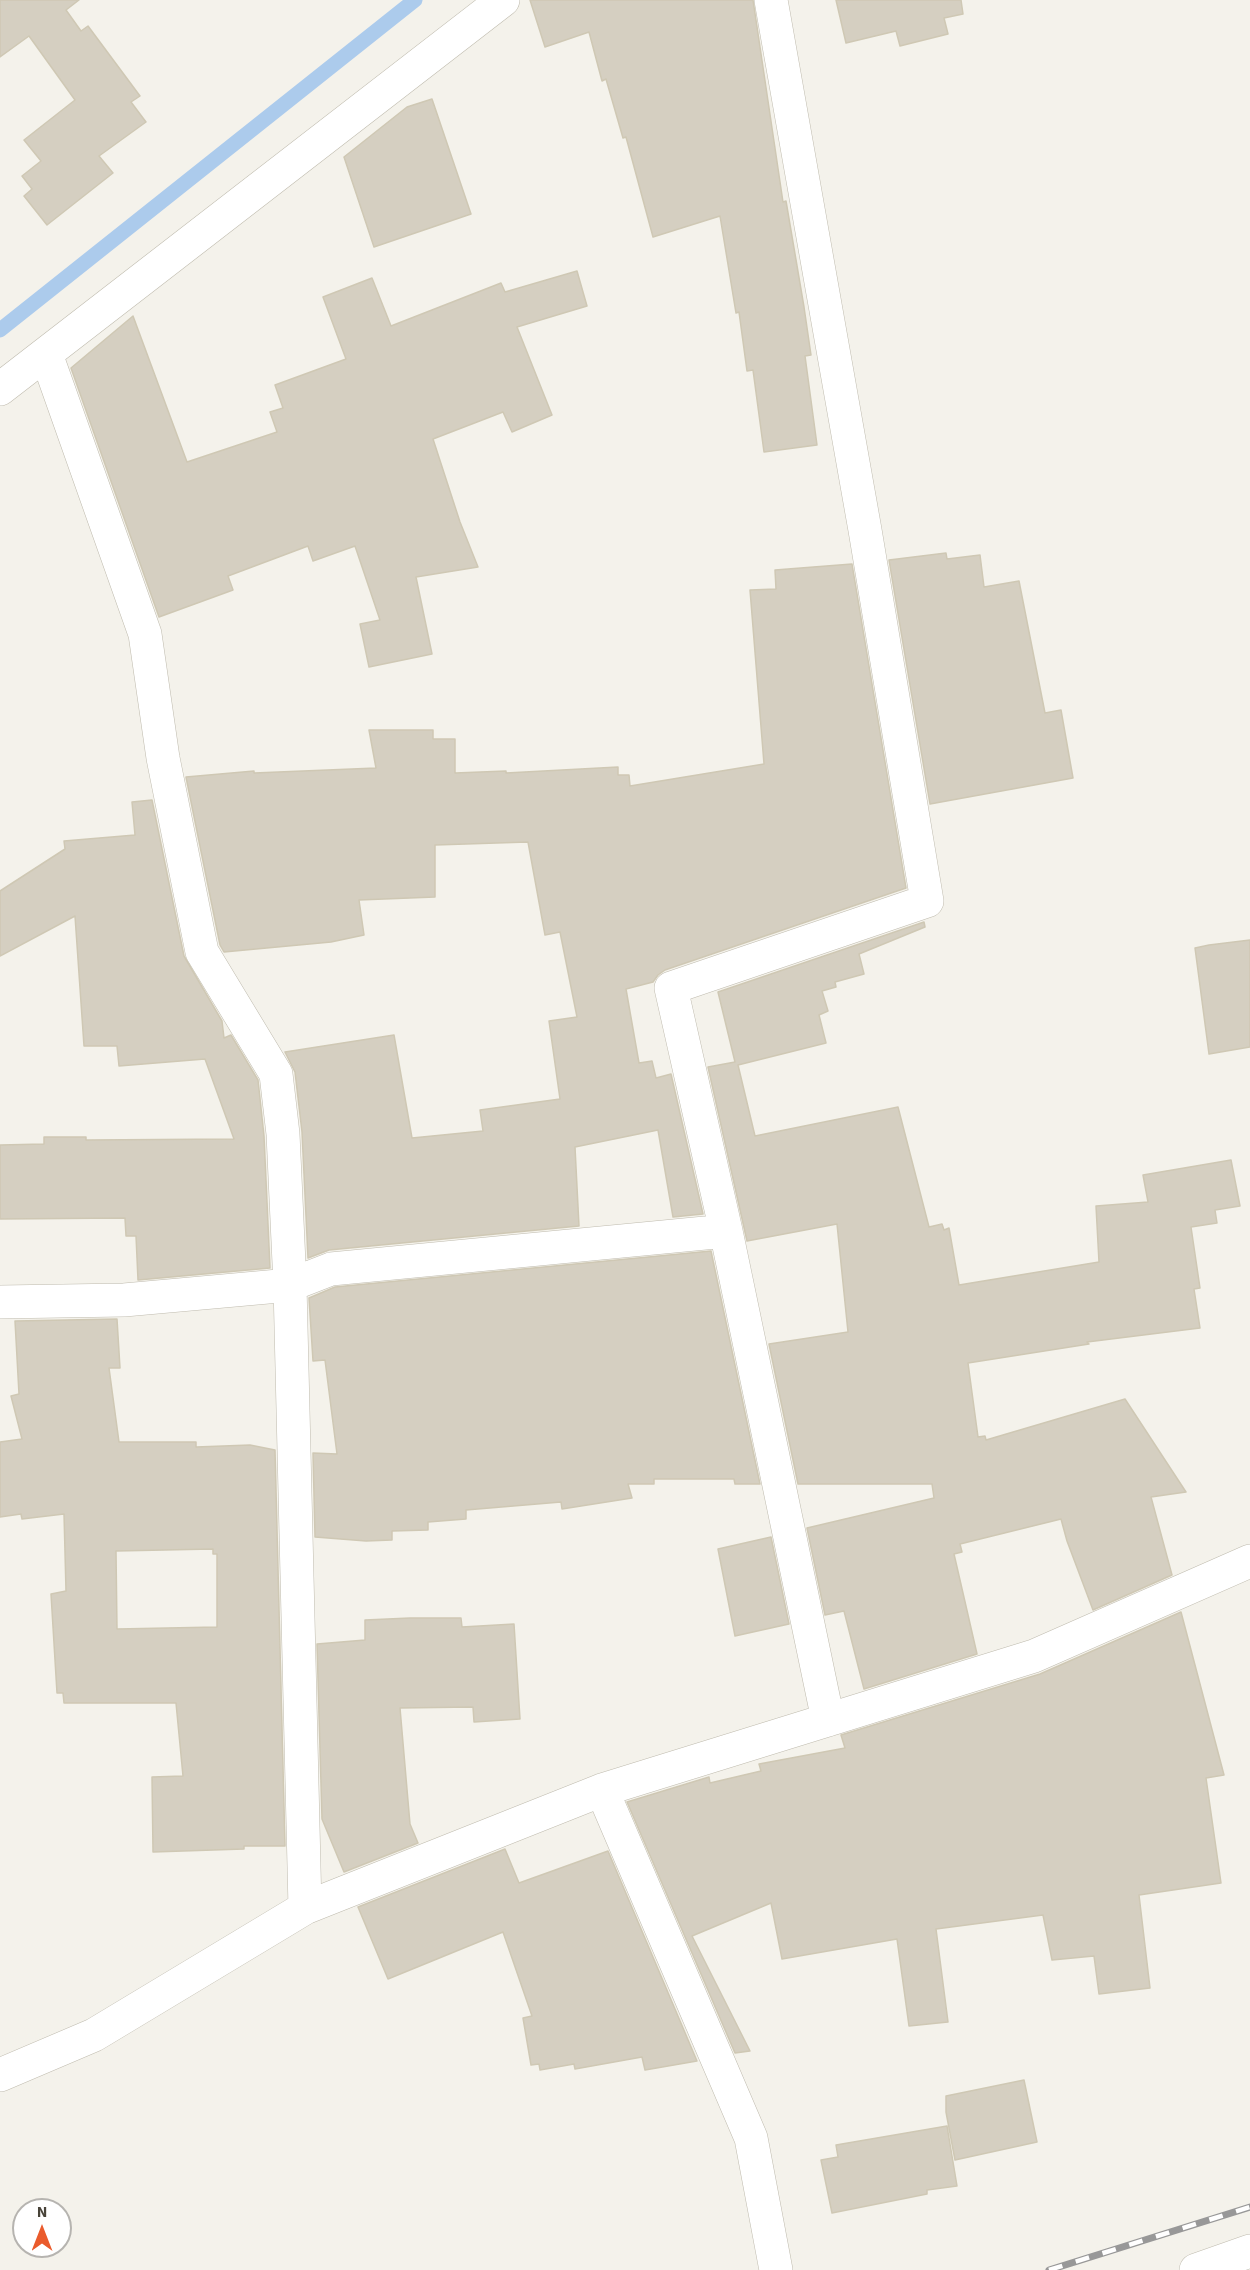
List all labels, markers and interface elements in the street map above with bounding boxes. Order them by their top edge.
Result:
north arrow [12,2198,72,2258]
text: N [37,2201,47,2223]

